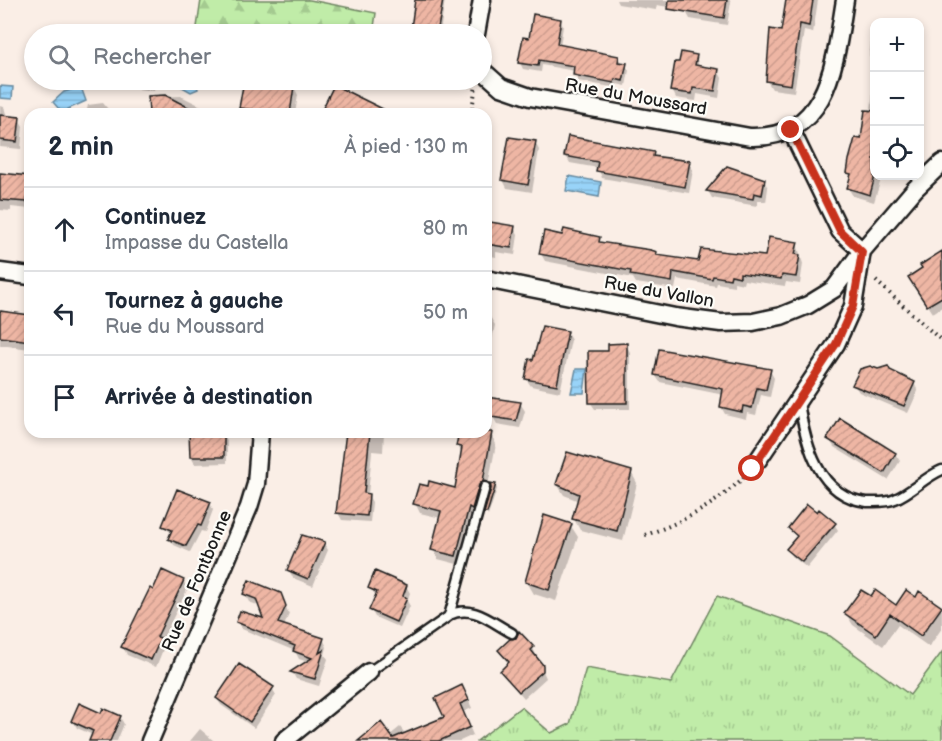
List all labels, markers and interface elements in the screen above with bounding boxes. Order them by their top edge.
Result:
map controls [870,18,924,180]
button: + [870,18,924,72]
search box [24,24,492,90]
icon: search [45,41,78,74]
text: Rechercher [93,44,211,71]
button: − [870,72,924,126]
street label: Rue du Moussard [563,74,709,120]
route end [777,116,803,142]
button: locate [870,126,924,180]
text: 2 min [48,132,114,163]
text: À pied · 130 m [344,135,468,159]
text: Continuez [105,204,206,231]
icon: ahead [48,213,81,246]
text: 80 m [423,217,468,241]
text: Impasse du Castella [105,231,289,255]
street label: Rue du Vallon [602,272,716,312]
text: Tournez à gauche [105,288,283,315]
icon: left [48,297,81,330]
text: 50 m [423,301,468,325]
text: Rue du Moussard [105,315,265,339]
icon: arrive [48,381,81,414]
text: Arrivée à destination [105,384,313,411]
route start [738,455,764,481]
street label: Rue de Fontbonne [158,507,236,655]

